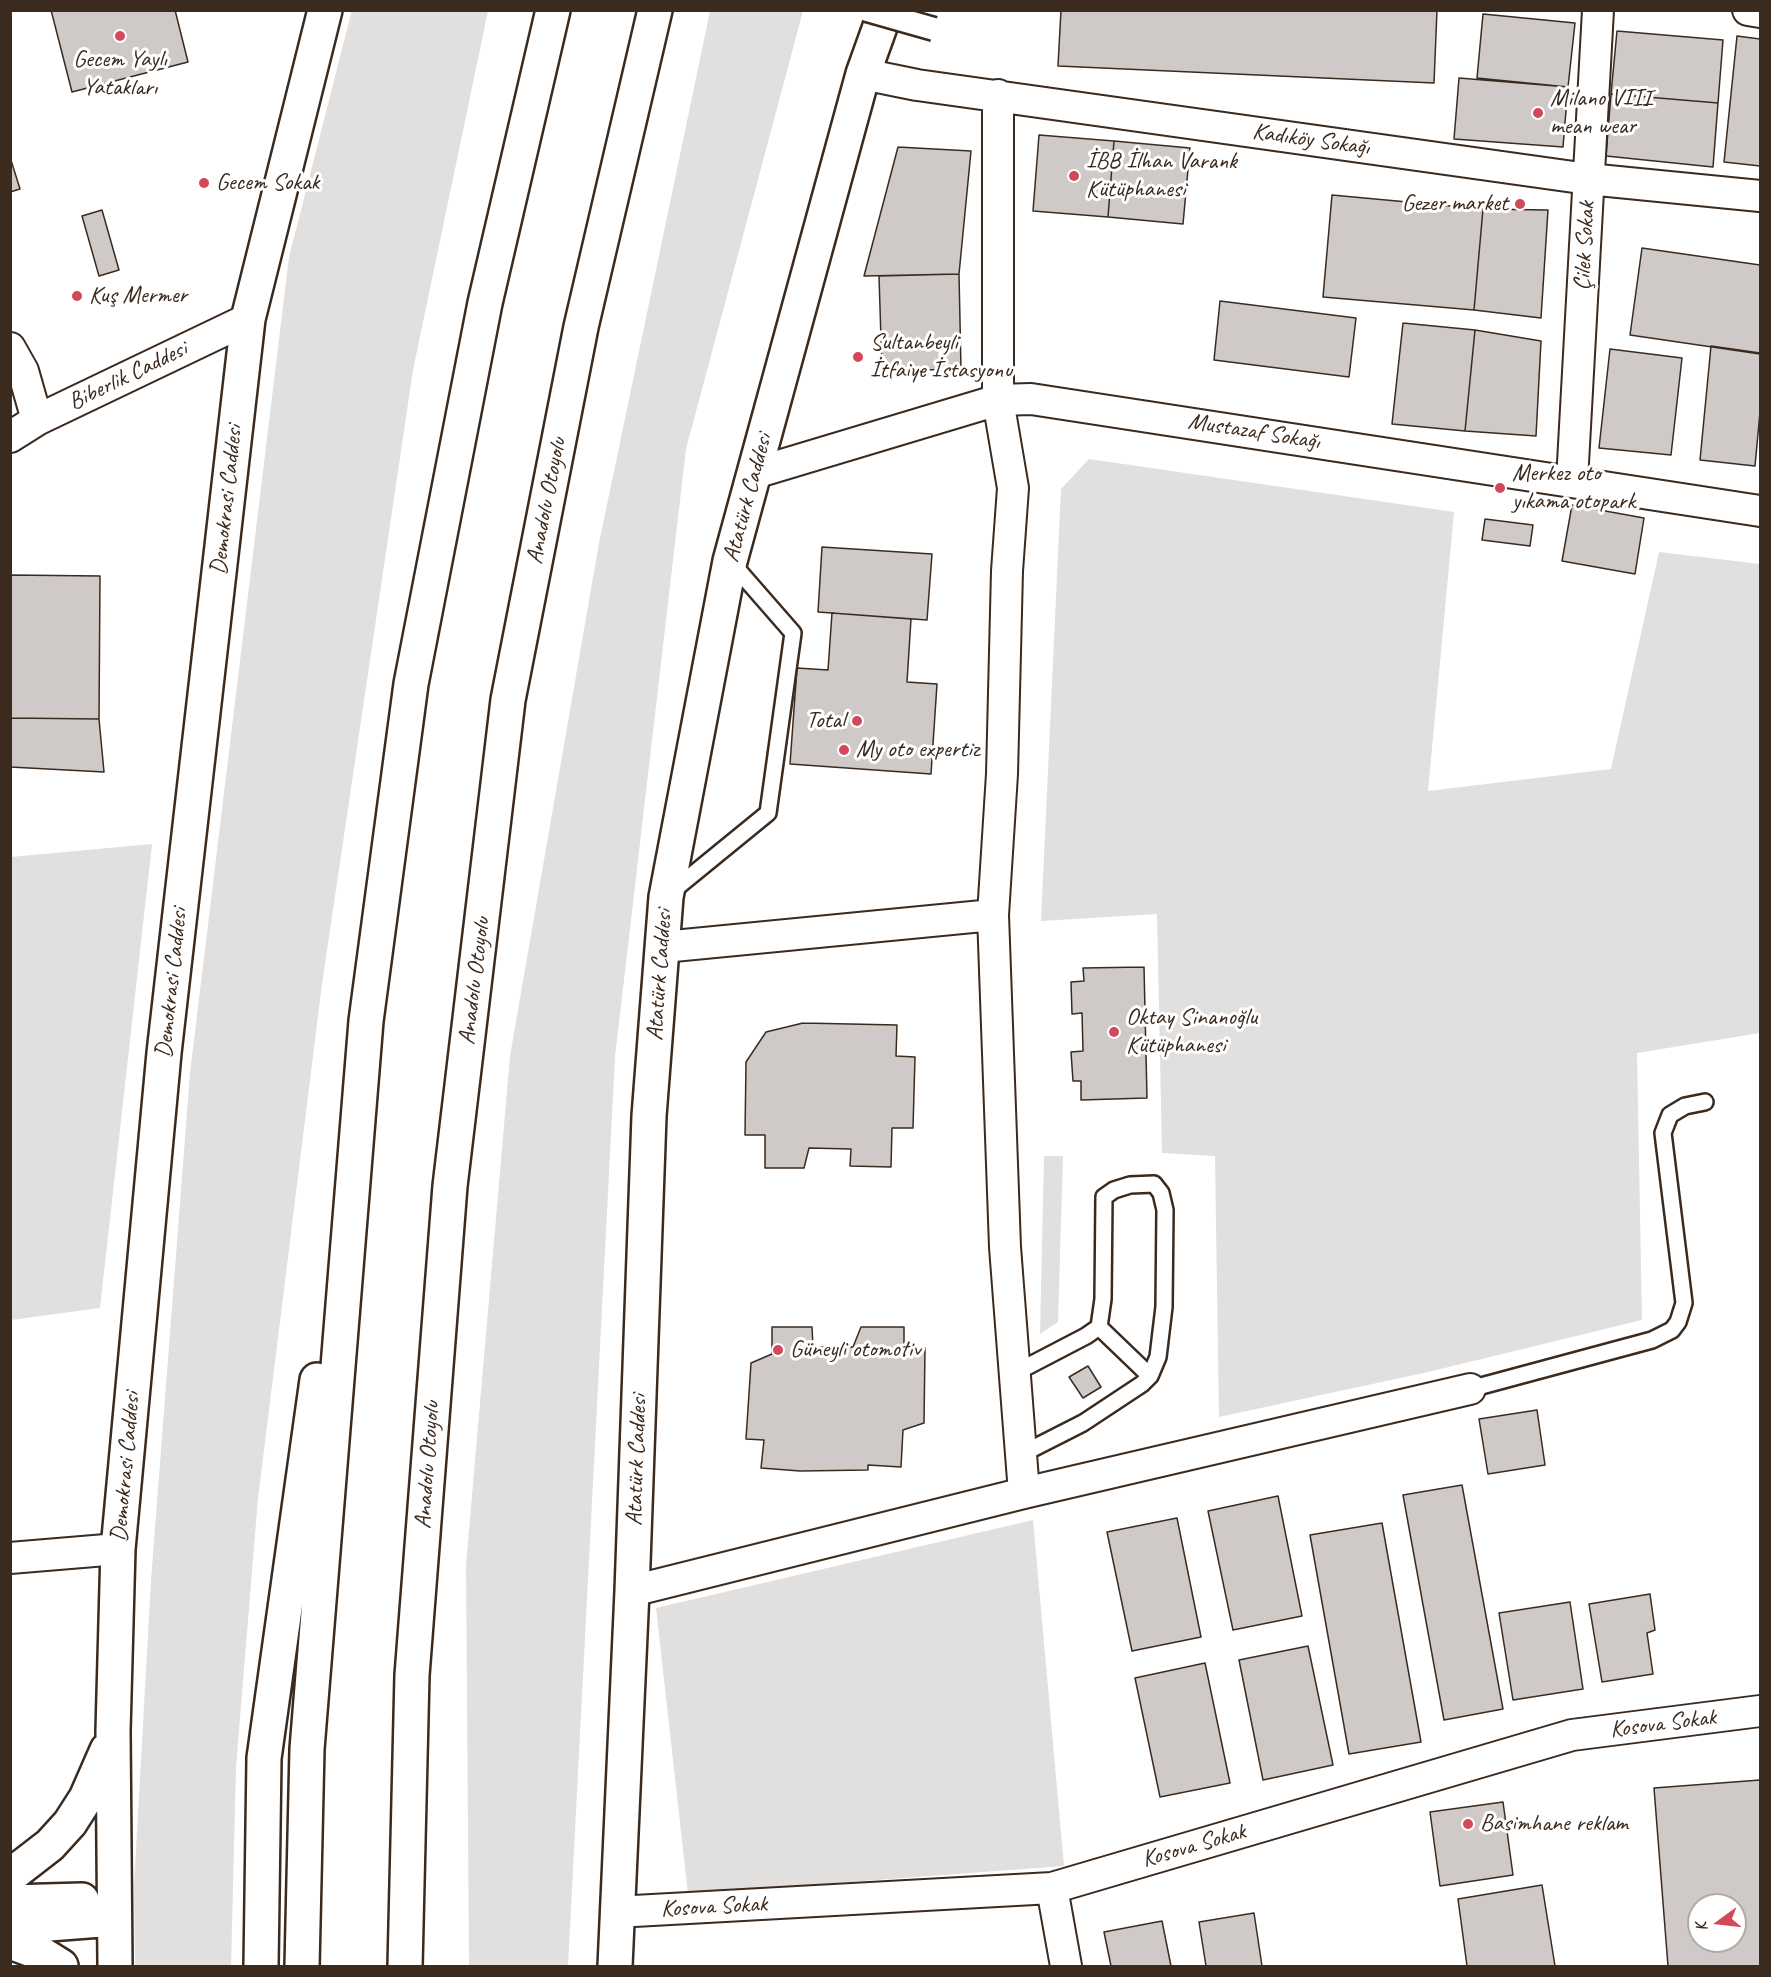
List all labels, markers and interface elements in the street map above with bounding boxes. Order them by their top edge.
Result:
marker: Gecem Yaylı Yatakları [113,29,127,43]
place label: Gecem Yaylı Yatakları [73,46,167,102]
place label: Milano VIII mean wear [1550,85,1652,141]
marker: Milano VIII mean wear [1531,106,1545,120]
street label: Kadıköy Sokağı [1251,118,1371,162]
place label: İBB İlhan Varank Kütüphanesi [1086,148,1237,204]
place label: Gecem Sokak [216,169,319,197]
marker: İBB İlhan Varank Kütüphanesi [1067,169,1081,183]
marker: Gecem Sokak [197,176,211,190]
place label: Gezer market [1402,190,1508,218]
marker: Gezer market [1513,197,1527,211]
street label: Çilek Sokak [1568,201,1602,291]
place label: Kuş Mermer [89,282,187,310]
marker: Kuş Mermer [70,289,84,303]
place label: Sultanbeyli İtfaiye İstasyonu [870,329,1012,385]
street label: Biberlik Caddesi [64,335,192,417]
marker: Sultanbeyli İtfaiye İstasyonu [851,350,865,364]
street label: Mustazaf Sokağı [1186,407,1322,457]
street label: Demokrasi Caddesi [205,424,249,576]
street label: Atatürk Caddesi [717,431,779,565]
street label: Anadolu Otoyolu [521,435,573,567]
place label: Merkez oto yıkama otopark [1512,460,1635,516]
marker: Merkez oto yıkama otopark [1493,481,1507,495]
place label: Total [806,707,845,735]
marker: Total [850,714,864,728]
place label: My oto expertiz [856,736,979,764]
marker: My oto expertiz [837,743,851,757]
street label: Demokrasi Caddesi [150,907,194,1059]
street label: Atatürk Caddesi [641,908,679,1042]
street label: Anadolu Otoyolu [453,916,497,1046]
place label: Oktay Sinanoğlu Kütüphanesi [1126,1004,1257,1060]
marker: Oktay Sinanoğlu Kütüphanesi [1107,1025,1121,1039]
place label: Güneyli otomotiv [790,1336,920,1364]
marker: Güneyli otomotiv [771,1343,785,1357]
street label: Demokrasi Caddesi [105,1391,147,1543]
street label: Atatürk Caddesi [620,1394,654,1526]
street label: Anadolu Otoyolu [409,1400,447,1530]
street label: Kosova Sokak [1608,1703,1718,1745]
place label: Basimhane reklam [1480,1810,1628,1838]
street label: Kosova Sokak [1139,1817,1249,1875]
marker: Basimhane reklam [1461,1817,1475,1831]
street label: Kosova Sokak [660,1890,768,1924]
north arrow [1687,1893,1747,1953]
text: K [1691,1921,1712,1934]

